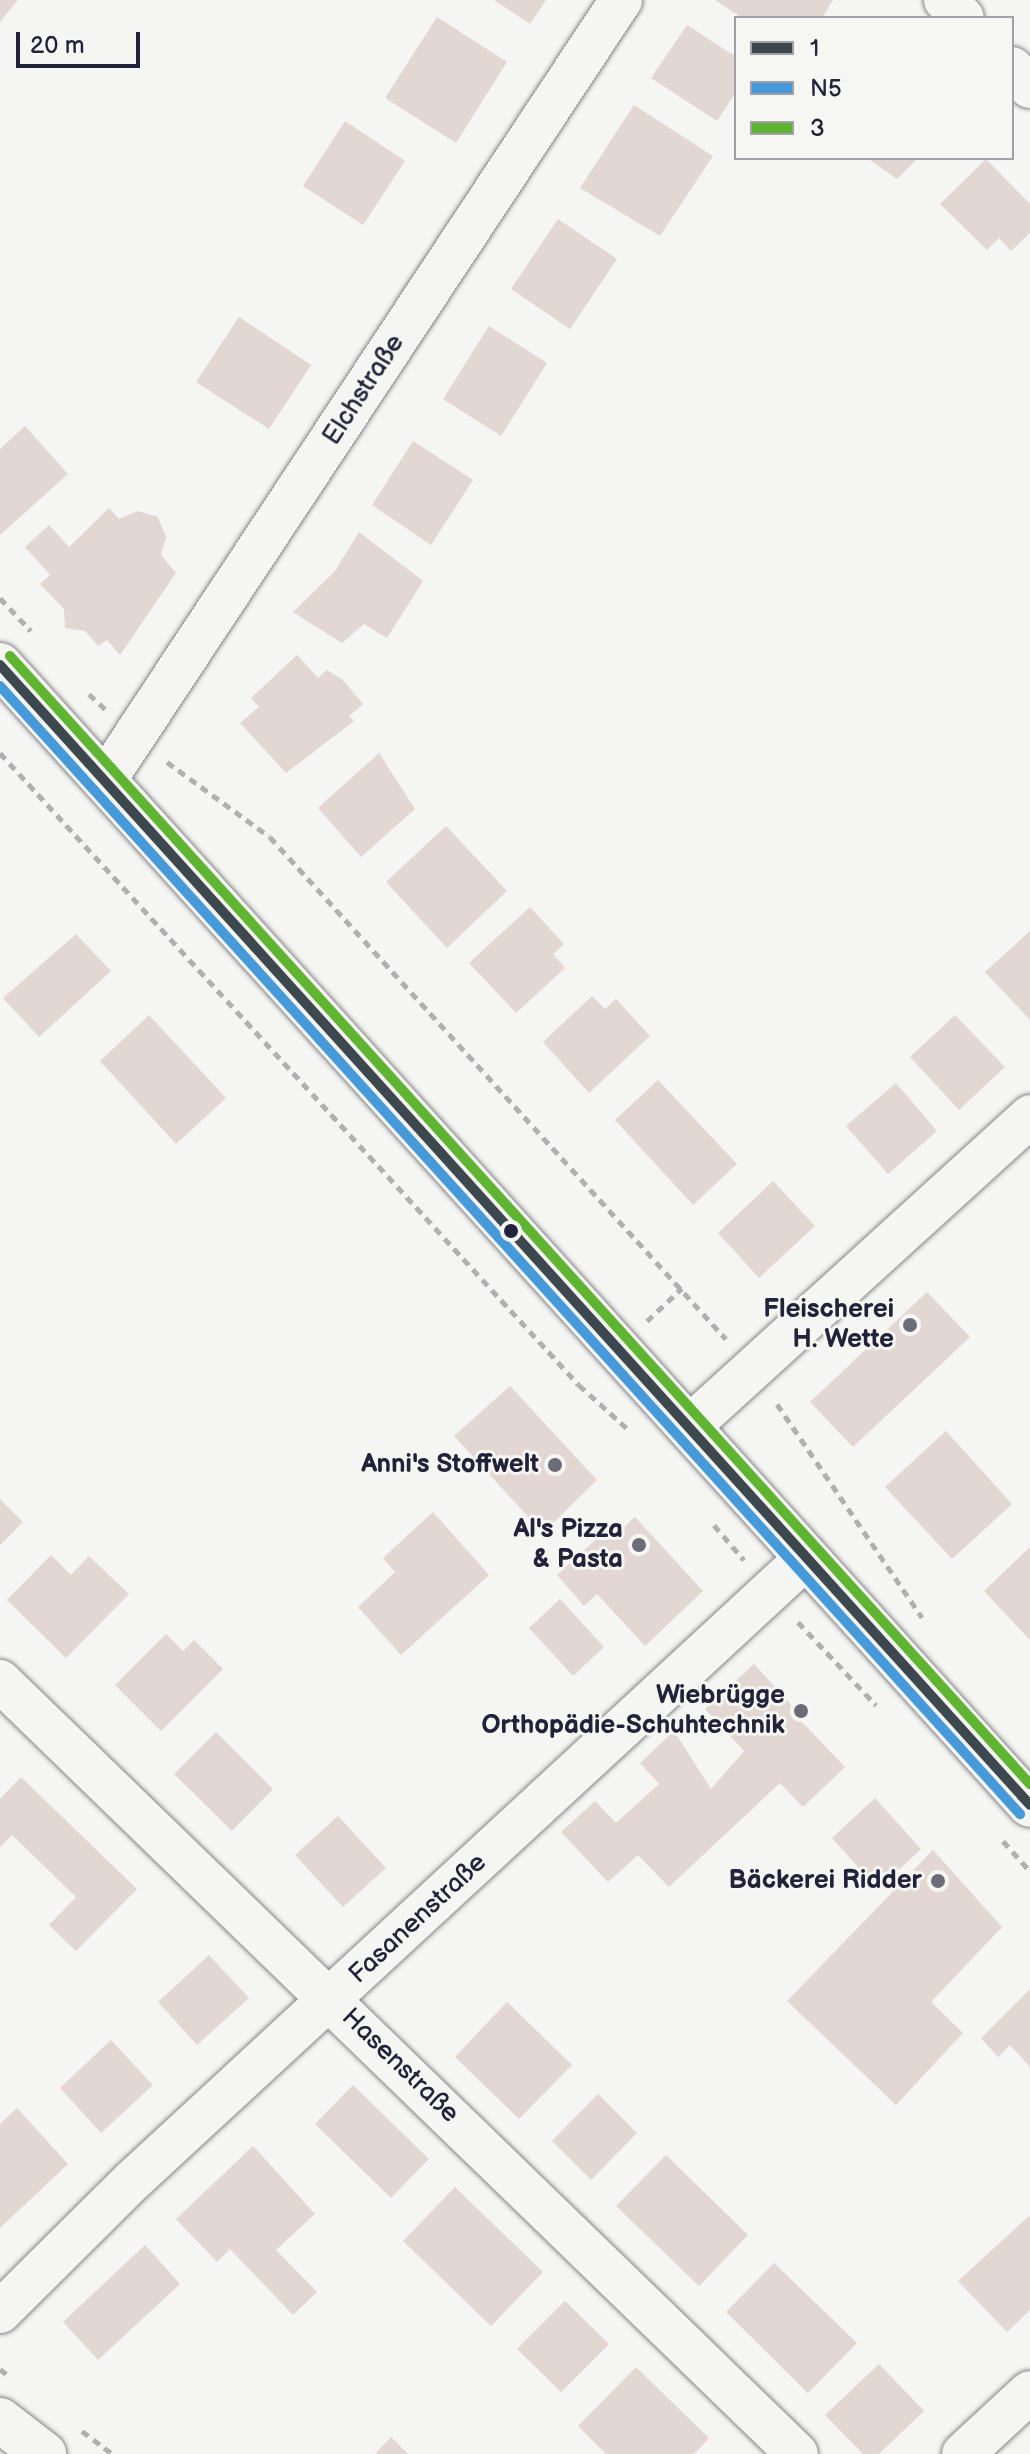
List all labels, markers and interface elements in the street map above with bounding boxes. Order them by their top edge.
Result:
scale bar [20,16,144,66]
legend [734,16,1014,160]
text: 20 m [30,31,85,60]
text: 1 [810,34,819,63]
text: N5 [810,74,842,103]
text: 3 [810,114,825,143]
street label: Elchstraße [317,329,411,451]
unlabelled marker [503,1223,519,1239]
place label: Fleischerei H. Wette [763,1294,894,1356]
marker: Fleischerei H. Wette [901,1316,919,1334]
place label: Anni's Stoffwelt [361,1449,539,1481]
marker: Anni's Stoffwelt [546,1456,564,1474]
place label: Al's Pizza & Pasta [513,1514,623,1576]
marker: Al's Pizza & Pasta [630,1536,648,1554]
place label: Wiebrügge Orthopädie-Schuhtechnik [481,1680,785,1742]
marker: Wiebrügge Orthopädie-Schuhtechnik [792,1702,810,1720]
street label: Fasanenstraße [343,1848,493,1990]
place label: Bäckerei Ridder [729,1865,922,1897]
marker: Bäckerei Ridder [929,1872,947,1890]
street label: Hasenstraße [335,2002,465,2130]

